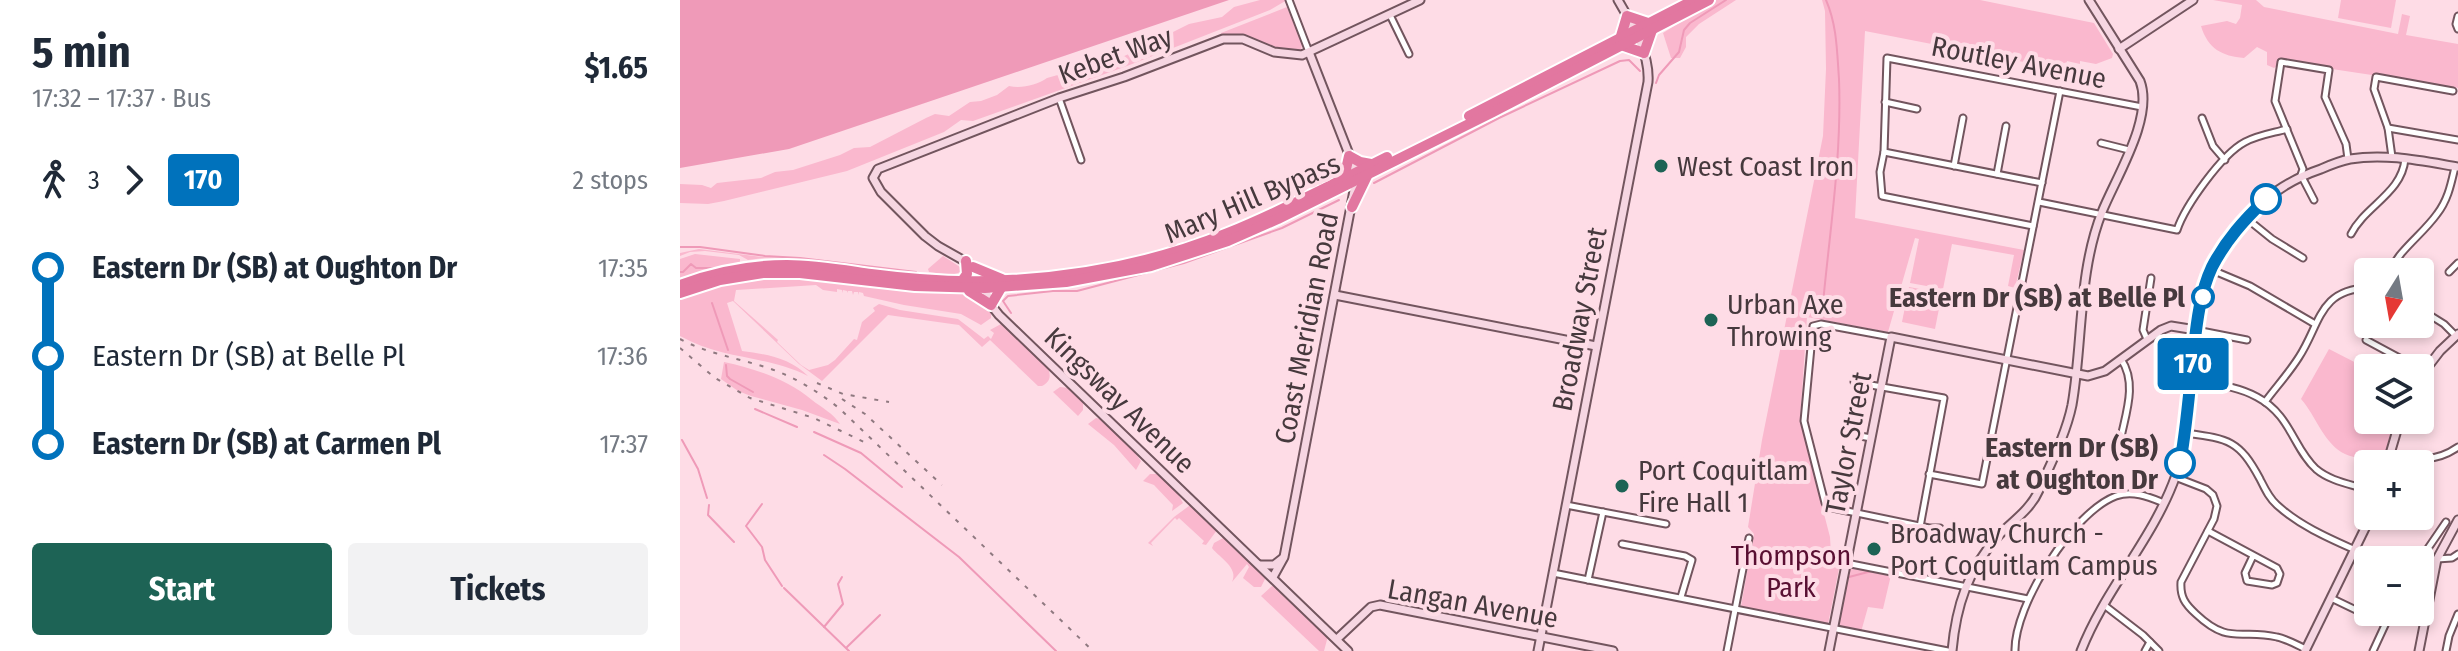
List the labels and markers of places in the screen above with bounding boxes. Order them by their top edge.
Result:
place label: West Coast Iron [1677,150,1854,183]
marker: West Coast Iron [1652,157,1670,175]
unlabelled marker [2251,184,2281,214]
place label: Eastern Dr (SB) at Belle Pl [1889,281,2185,314]
marker: Eastern Dr (SB) at Belle Pl [2192,286,2214,308]
place label: Urban Axe Throwing [1727,288,1844,353]
marker: Urban Axe Throwing [1702,311,1720,329]
place label: Eastern Dr (SB) at Oughton Dr [1985,431,2159,496]
marker: Eastern Dr (SB) at Oughton Dr [2165,448,2195,478]
place label: Port Coquitlam Fire Hall 1 [1638,454,1809,519]
marker: Port Coquitlam Fire Hall 1 [1613,477,1631,495]
place label: Broadway Church - Port Coquitlam Campus [1890,517,2158,582]
marker: Broadway Church - Port Coquitlam Campus [1865,540,1883,558]

